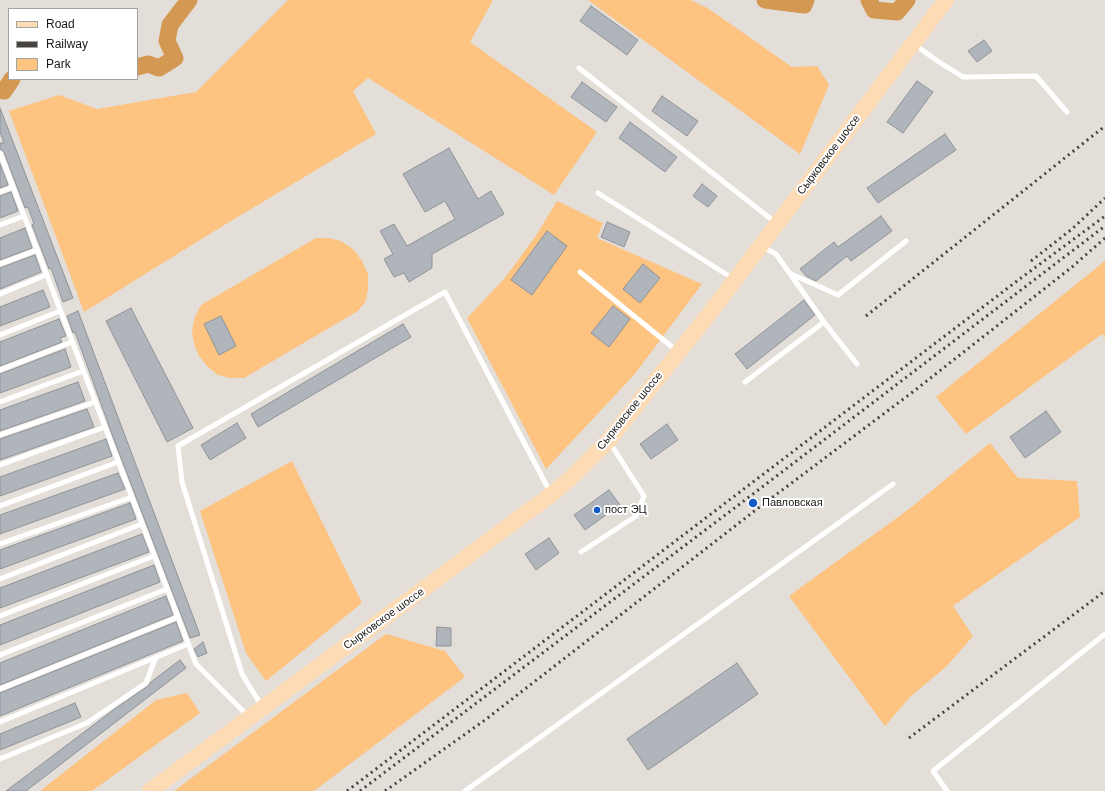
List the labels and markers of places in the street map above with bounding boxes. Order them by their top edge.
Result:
place label: Павловская [762,496,823,510]
marker: Павловская [747,497,759,509]
place label: пост ЭЦ [605,503,647,517]
marker: пост ЭЦ [592,505,602,515]

